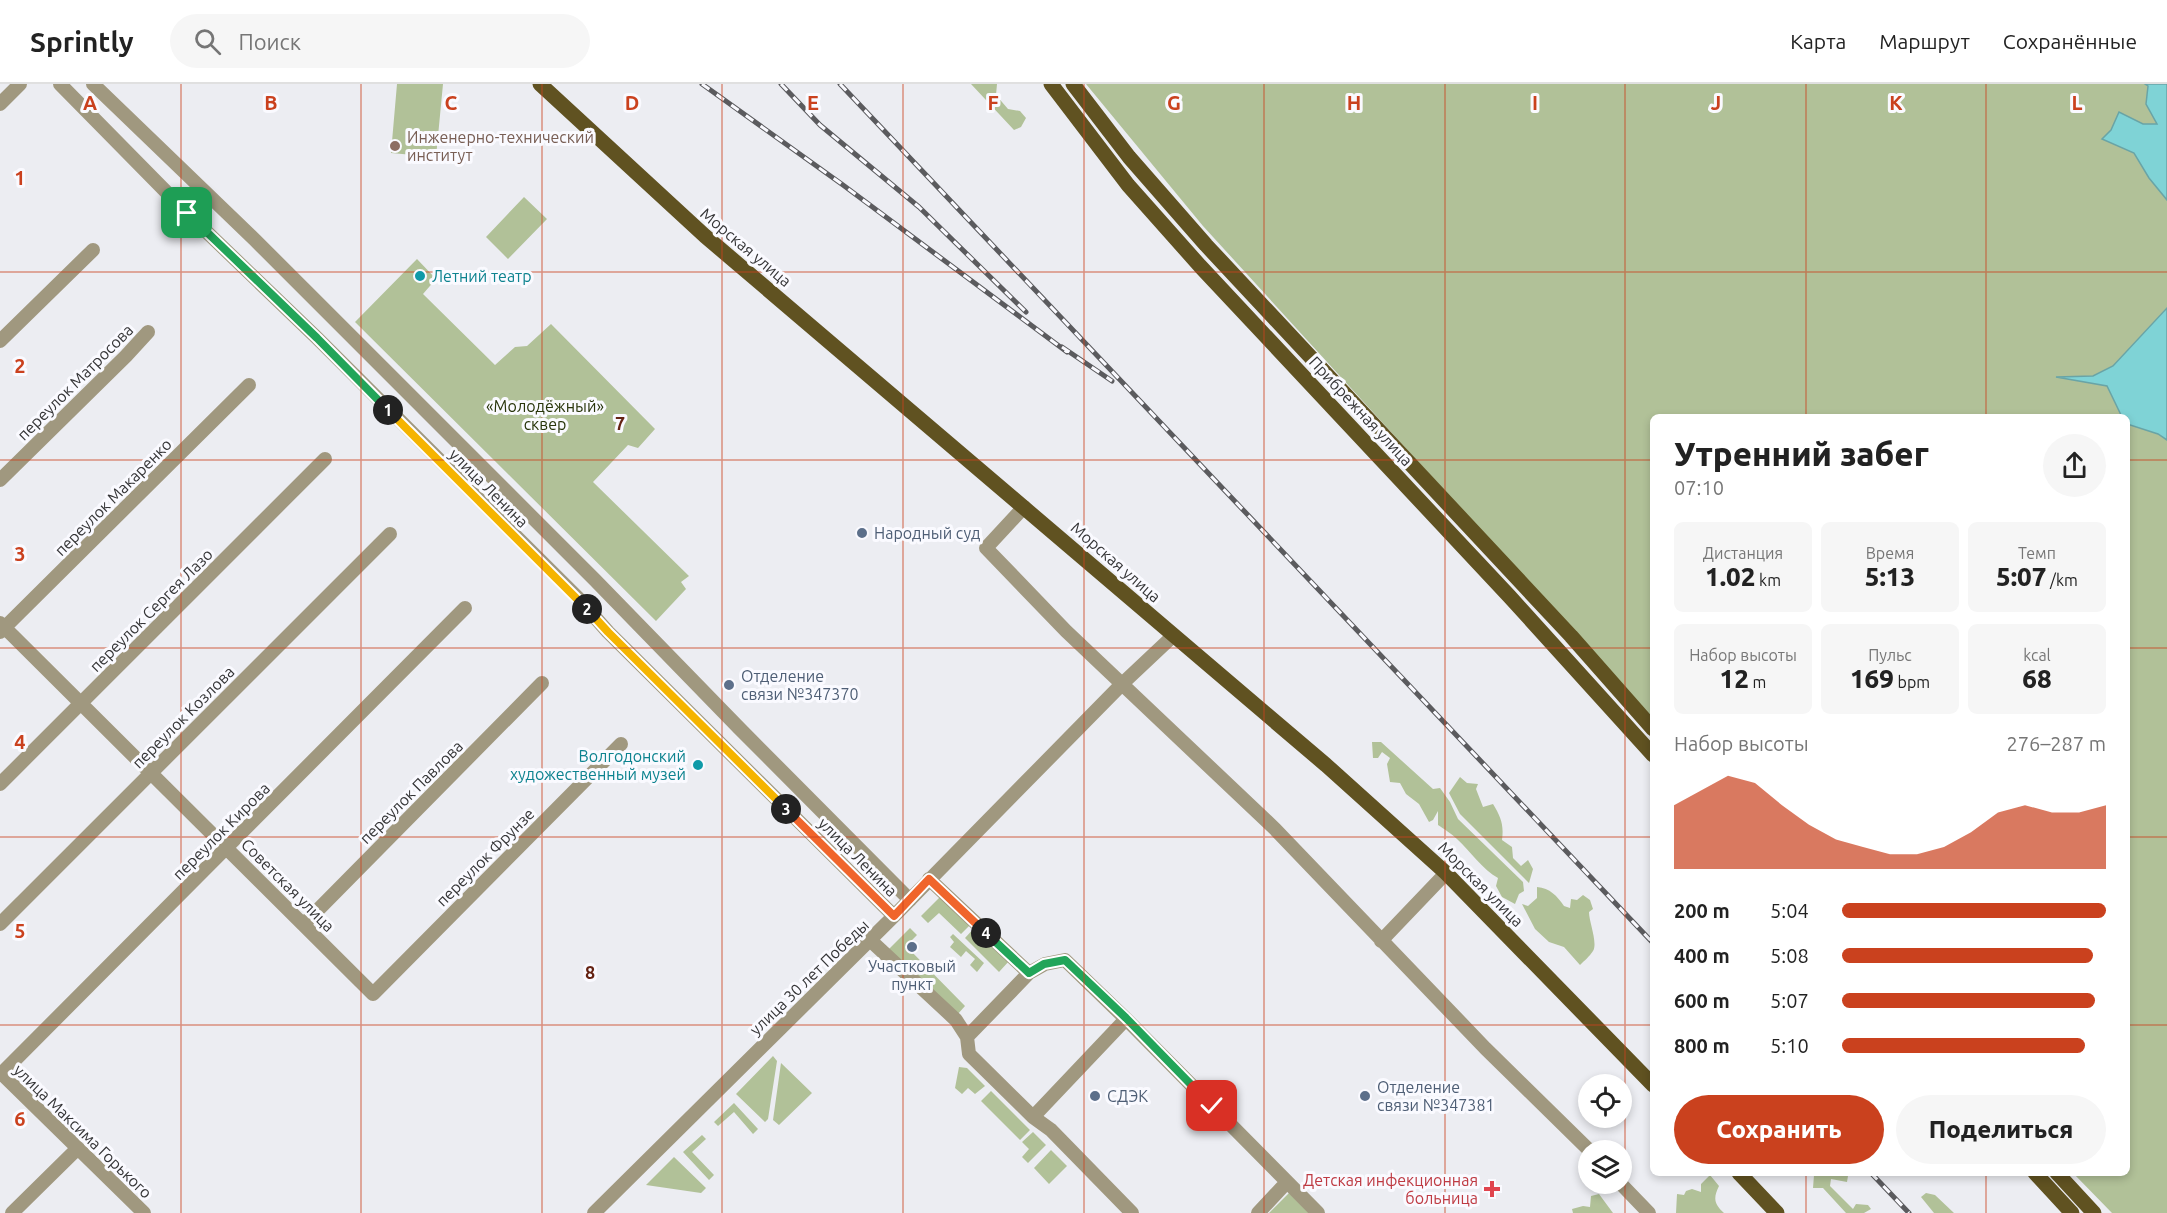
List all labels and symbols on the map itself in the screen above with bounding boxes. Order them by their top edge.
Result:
text: A [83,91,97,114]
text: B [264,91,278,114]
text: C [445,91,458,114]
text: D [625,91,639,114]
text: E [807,91,819,114]
text: F [987,91,999,114]
text: G [1167,91,1181,114]
text: H [1347,91,1361,114]
text: I [1532,91,1538,114]
text: J [1711,91,1721,114]
text: K [1889,91,1903,114]
text: L [2072,91,2083,114]
place label: Инженерно-технический институт [407,128,594,164]
marker: Инженерно-технический институт [388,139,402,153]
text: 1 [14,166,26,189]
pin [161,187,212,238]
street label: Морская улица [697,204,795,290]
place label: Летний театр [432,267,532,285]
marker: Летний театр [413,269,427,283]
street label: переулок Матросова [13,320,137,444]
street label: Прибрежная улица [1306,353,1416,469]
text: 2 [14,354,26,377]
pin: 1 [373,395,403,425]
park label: «Молодёжный» сквер [486,397,604,433]
district label: 7 [615,413,625,433]
street label: переулок Макаренко [51,435,175,559]
street label: улица Ленина [446,445,532,531]
street label: Морская улица [1068,518,1164,606]
place label: Народный суд [874,524,980,542]
marker: Народный суд [855,526,869,540]
text: 3 [14,542,26,565]
street label: переулок Сергея Лазо [86,545,216,675]
pin: 2 [572,594,602,624]
street label: переулок Козлова [128,662,238,772]
place label: Отделение связи №347370 [741,667,858,703]
marker: Отделение связи №347370 [722,678,736,692]
text: 4 [14,730,26,753]
street label: переулок Павлова [356,737,466,847]
place label: Волгодонский художественный музей [510,747,686,783]
marker: Волгодонский художественный музей [691,758,705,772]
street label: переулок Кирова [169,779,273,883]
pin: 3 [771,794,801,824]
street label: переулок Фрунзе [432,804,538,910]
street label: улица Ленина [815,814,901,900]
street label: Советская улица [238,835,338,935]
street label: Морская улица [1435,838,1527,930]
street label: улица 30 лет Победы [746,916,872,1038]
pin: 4 [971,918,1001,948]
text: 5 [14,919,26,942]
marker: Участковый пункт [905,940,919,954]
place label: Участковый пункт [868,957,956,993]
district label: 8 [585,962,595,982]
street label: улица Максима Горького [10,1060,156,1202]
place label: Отделение связи №347381 [1377,1078,1494,1114]
pin [1186,1080,1237,1131]
place label: СДЭК [1107,1087,1148,1105]
marker: СДЭК [1088,1089,1102,1103]
marker: Отделение связи №347381 [1358,1089,1372,1103]
text: 6 [14,1107,26,1130]
place label: Детская инфекционная больница [1303,1171,1478,1207]
marker: Детская инфекционная больница [1483,1180,1501,1198]

